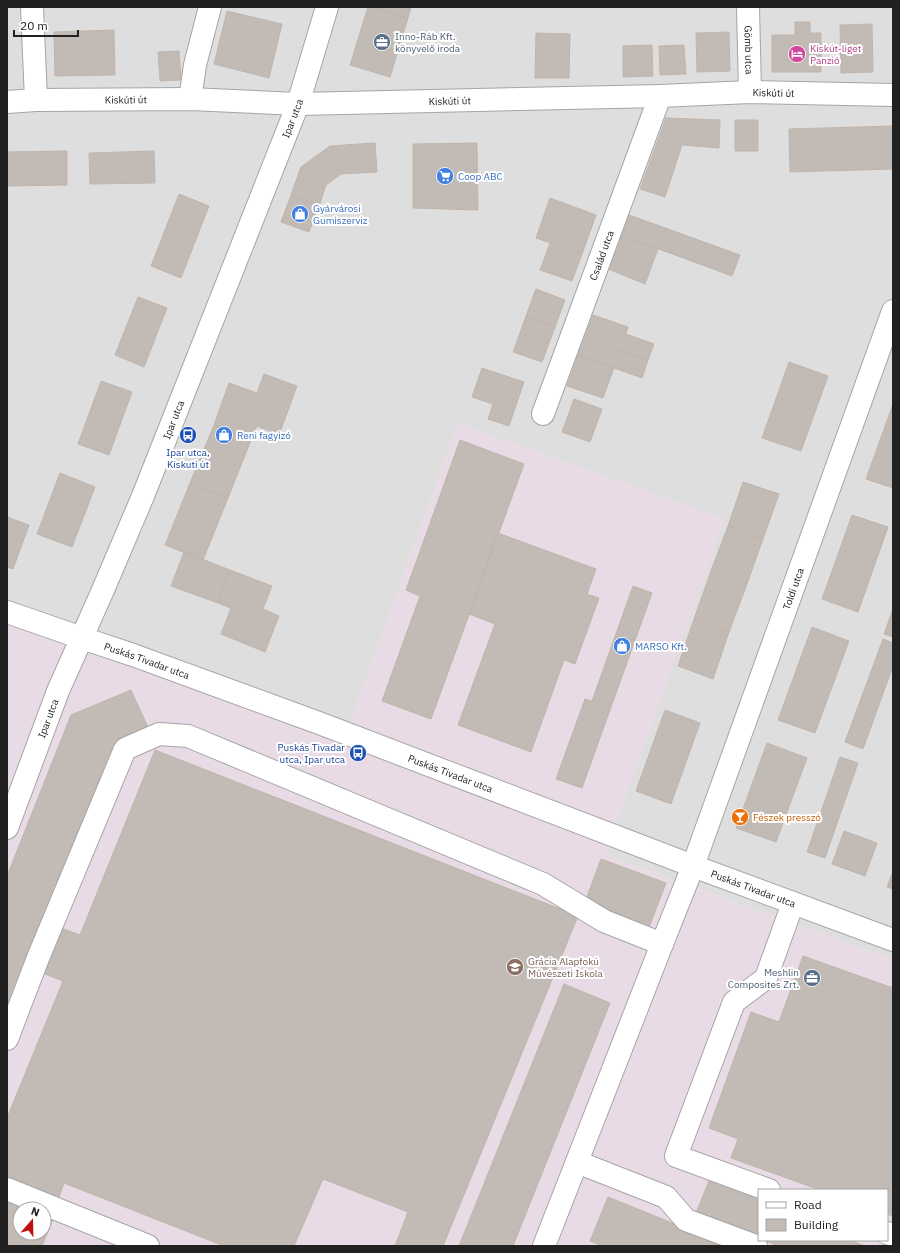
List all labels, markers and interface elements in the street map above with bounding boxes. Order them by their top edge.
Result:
scale bar [14,12,78,38]
text: 20 m [20,18,48,33]
street label: Gömb utca [741,25,756,75]
place label: Inno-Ráb Kft. könyvelő iroda [395,30,461,55]
office icon: Inno-Ráb Kft. könyvelő iroda [372,32,392,52]
place label: Kiskút-liget Panzió [810,42,862,67]
hotel icon: Kiskút-liget Panzió [787,44,807,64]
street label: Kiskúti út [752,86,795,100]
street label: Kiskúti út [105,93,148,107]
street label: Kiskúti út [429,94,471,108]
street label: Ipar utca [279,97,306,140]
supermarket icon: Coop ABC [435,166,455,186]
place label: Coop ABC [458,170,503,183]
place label: Gyárvárosi Gumiszerviz [313,202,368,227]
shop icon: Gyárvárosi Gumiszerviz [290,204,310,224]
street label: Család utca [587,228,617,282]
street label: Ipar utca [160,398,187,441]
bus stop icon: Ipar utca, Kiskuti út [178,425,198,445]
shop icon: Reni fagyizó [214,425,234,445]
place label: Reni fagyizó [237,429,291,442]
place label: Ipar utca, Kiskuti út [166,446,210,471]
street label: Toldi utca [780,565,807,612]
shop icon: MARSO Kft. [612,636,632,656]
street label: Puskás Tivadar utca [102,640,192,682]
place label: MARSO Kft. [635,640,687,653]
street label: Ipar utca [35,697,62,740]
place label: Puskás Tivadar utca, Ipar utca [277,741,346,766]
bus stop icon: Puskás Tivadar utca, Ipar utca [348,743,368,763]
street label: Puskás Tivadar utca [406,752,495,796]
bar icon: Fészek presszó [730,807,750,827]
place label: Fészek presszó [753,811,821,824]
street label: Puskás Tivadar utca [709,867,798,911]
place label: Grácia Alapfokú Művészeti Iskola [528,955,604,980]
school or university icon: Grácia Alapfokú Művészeti Iskola [505,957,525,977]
place label: Meshlin Composites Zrt. [728,966,799,991]
office icon: Meshlin Composites Zrt. [802,968,822,988]
legend [758,1189,888,1241]
text: Road [794,1197,822,1212]
north arrow [12,1201,52,1241]
text: N [29,1204,42,1220]
text: Building [794,1217,839,1232]

